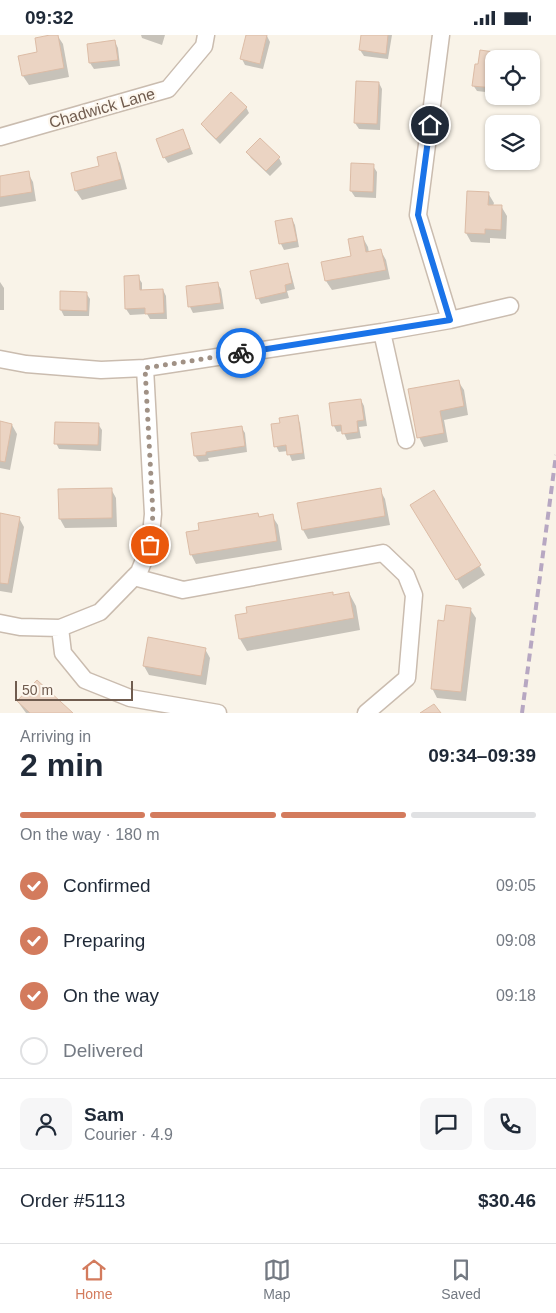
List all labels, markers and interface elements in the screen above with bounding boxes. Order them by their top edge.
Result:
text: 09:32 [25,7,74,28]
map controls [485,50,540,170]
button: locate [485,50,540,105]
street label: Chadwick Lane [47,85,157,131]
pin [409,104,451,146]
icon: home [416,111,444,139]
button: layers [485,115,540,170]
courier [216,328,266,378]
icon: bike [227,339,255,367]
pin [129,524,171,566]
icon: bag [136,531,164,559]
scale bar [15,678,132,701]
text: 50 m [22,682,53,698]
text: Arriving in [20,728,91,745]
text: 09:34–09:39 [428,745,536,766]
text: 2 min [20,747,104,783]
text: On the way · 180 m [20,826,160,843]
icon: check [20,872,48,900]
text: Confirmed [63,875,151,896]
text: 09:05 [496,877,536,894]
icon: check [20,927,48,955]
text: Preparing [63,930,145,951]
text: 09:08 [496,932,536,949]
icon: check [20,982,48,1010]
text: On the way [63,985,159,1006]
text: 09:18 [496,987,536,1004]
text: Delivered [63,1040,143,1061]
button: person [20,1098,72,1150]
button: chat [420,1098,472,1150]
button: phone [484,1098,536,1150]
text: Sam [84,1104,124,1125]
text: Courier · 4.9 [84,1126,173,1143]
text: Order #5113 [20,1190,125,1211]
text: $30.46 [478,1190,536,1211]
tab: Home [75,1256,113,1302]
tab: Map [263,1256,291,1302]
tab: Saved [441,1256,481,1302]

